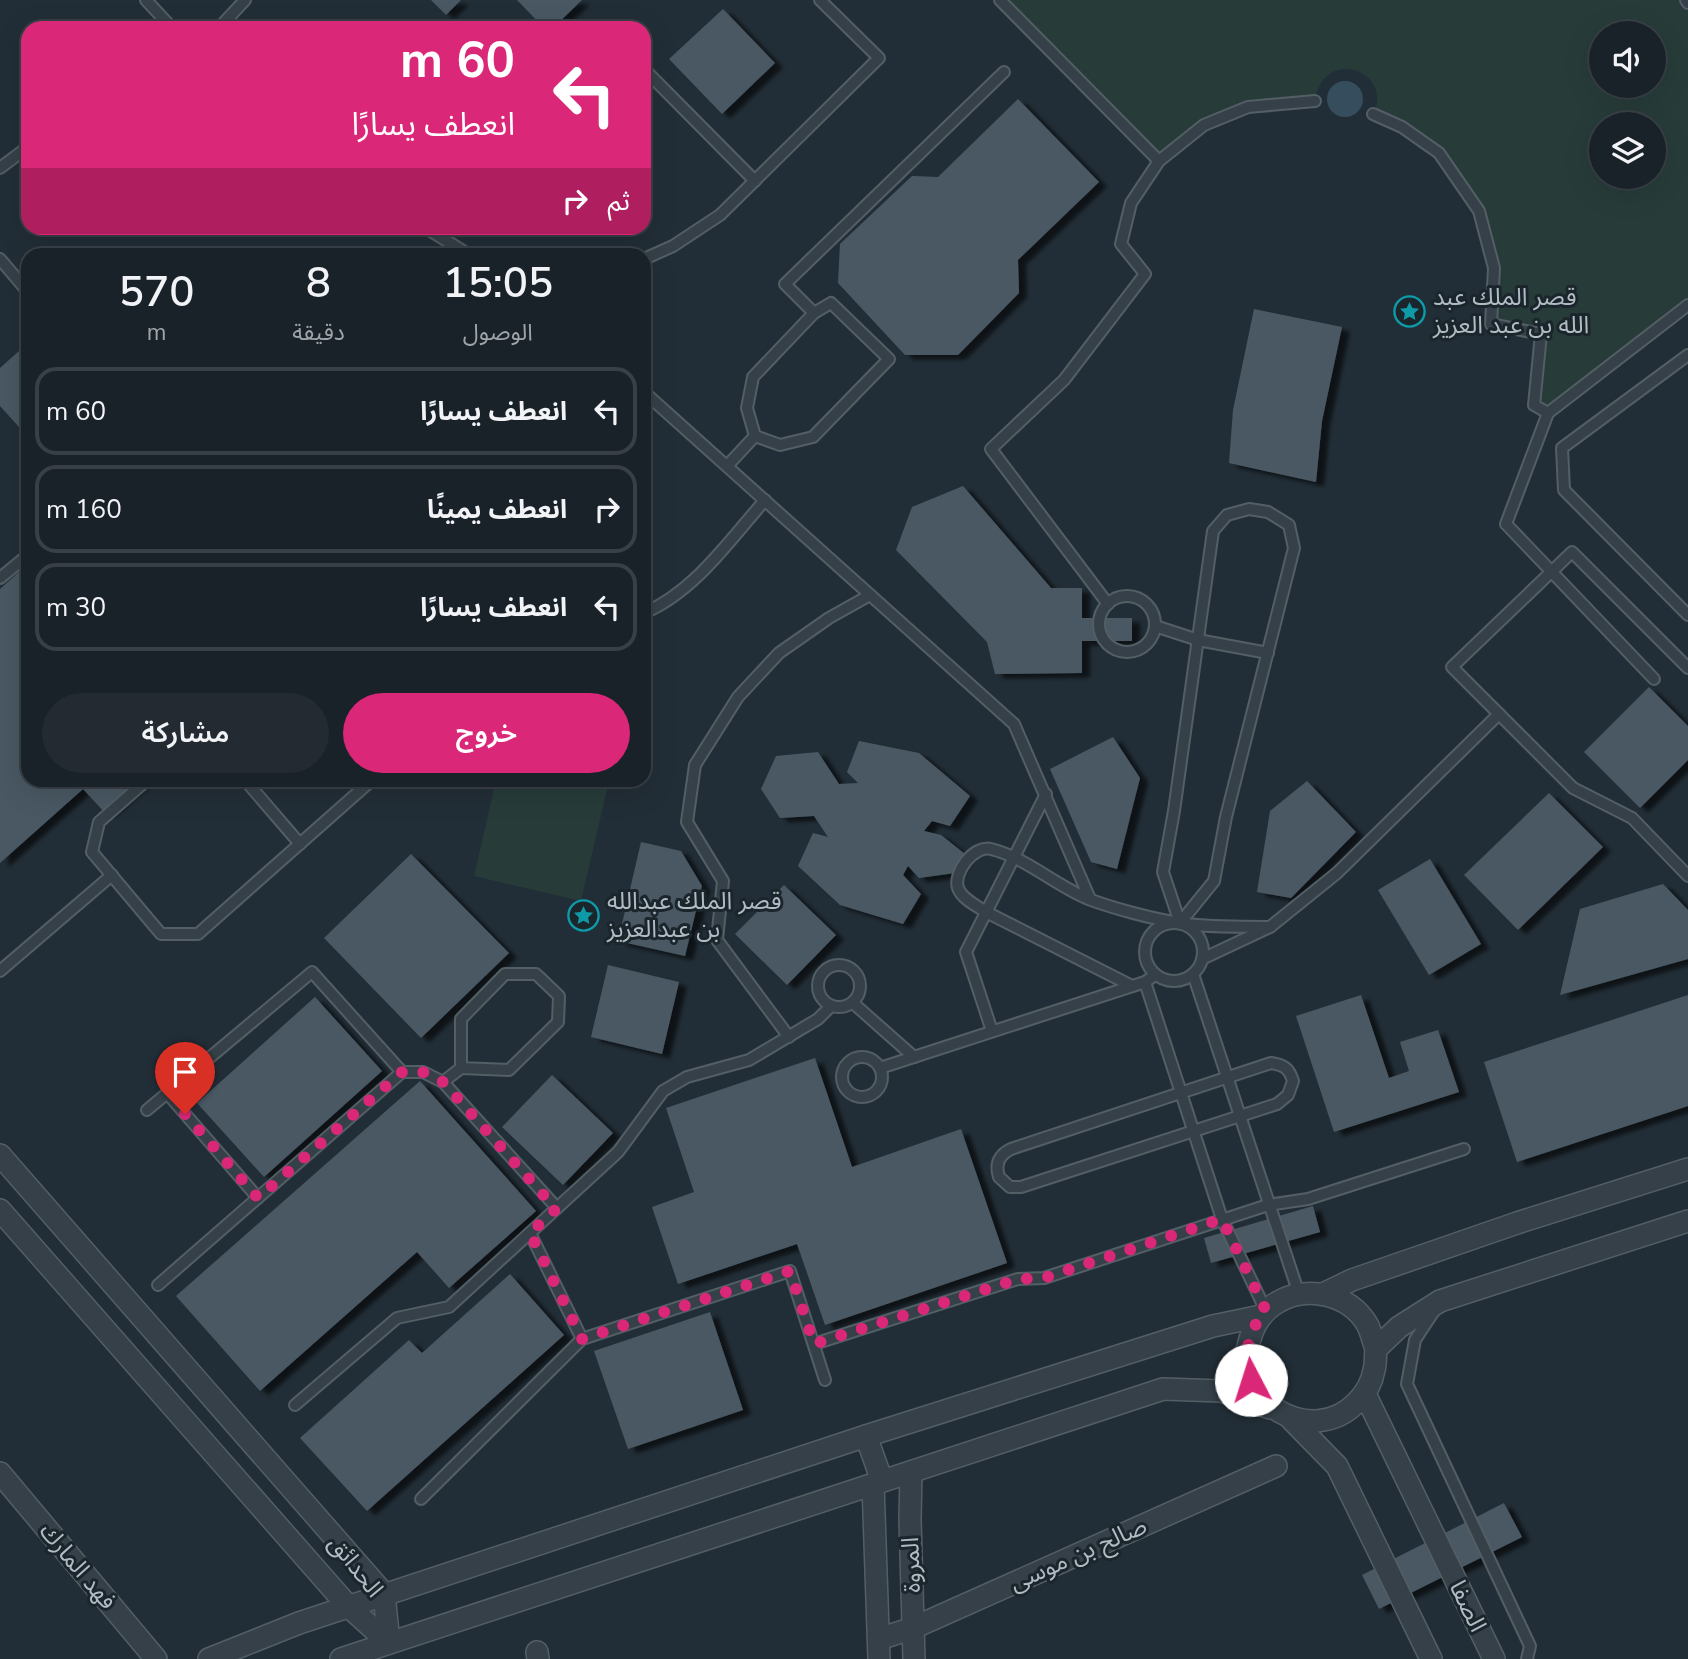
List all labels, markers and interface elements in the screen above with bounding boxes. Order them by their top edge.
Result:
map controls [1589,21,1666,189]
button: sound [1589,21,1666,98]
text: 60 m [400,27,515,94]
icon: left [539,49,630,140]
text: انعطف يسارًا [351,103,515,146]
button: layers [1589,112,1666,189]
icon: right [556,182,594,220]
text: ثم [608,184,630,219]
text: 8 [306,255,331,312]
text: 15:05 [442,255,553,312]
text: 570 [119,264,194,321]
place label: قصر الملك عبد الله بن عبد العزيز [1432,281,1589,341]
place icon: قصر الملك عبد الله بن عبد العزيز [1393,294,1427,328]
text: m [147,317,166,348]
text: دقيقة [292,317,345,348]
text: الوصول [463,317,533,348]
icon: left [588,392,626,430]
text: 60 m [46,394,106,429]
text: انعطف يسارًا [420,394,567,429]
icon: right [588,490,626,528]
text: 160 m [46,492,122,527]
text: انعطف يمينًا [427,492,567,527]
icon: left [588,588,626,626]
text: 30 m [46,590,106,625]
text: انعطف يسارًا [420,590,567,625]
button: مشاركة [42,693,329,773]
button: خروج [343,693,630,773]
place label: قصر الملك عبدالله بن عبدالعزيز [606,885,781,945]
place icon: قصر الملك عبدالله بن عبدالعزيز [567,898,601,932]
pin [155,1042,215,1114]
icon: arrive [166,1053,204,1091]
position arrow [1214,1343,1288,1417]
street label: صالح بن موسى [1004,1509,1152,1599]
street label: فهد المارك [32,1516,124,1616]
street label: الحدائق [321,1528,391,1604]
street label: المروة [894,1537,928,1593]
street label: الصفا [1442,1575,1494,1637]

